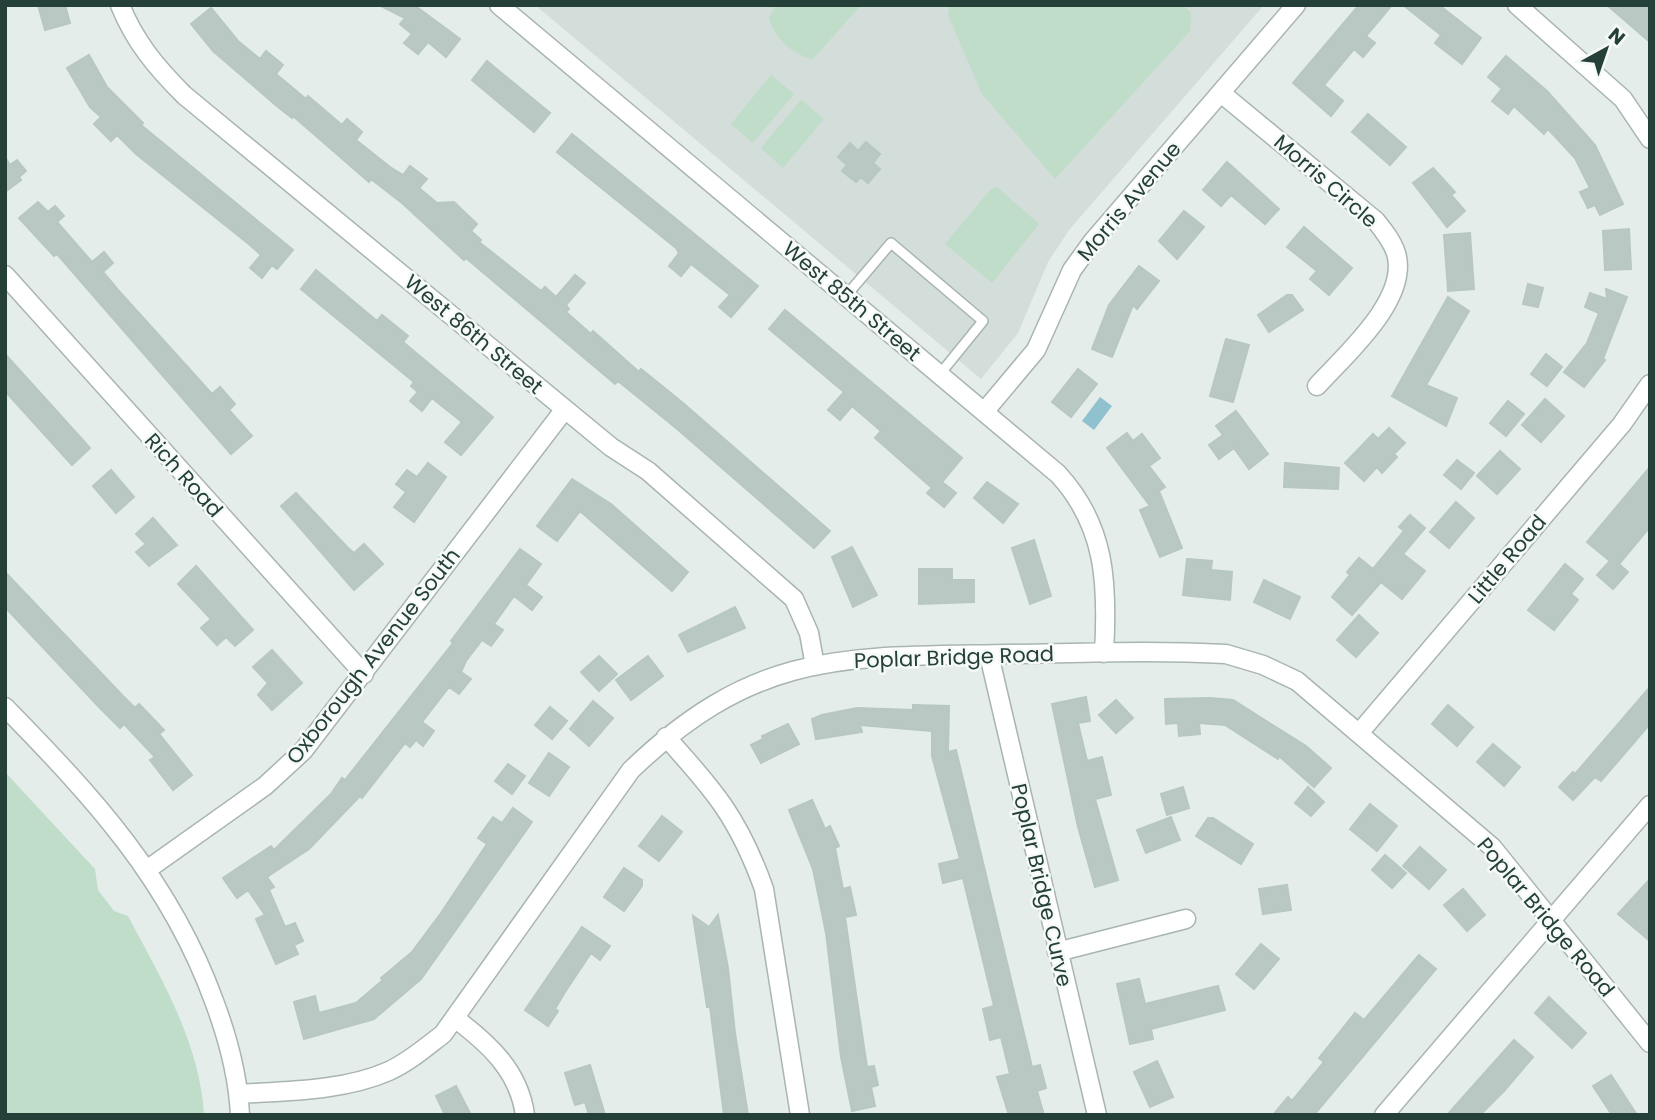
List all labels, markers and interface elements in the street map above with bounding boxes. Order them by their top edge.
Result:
north arrow [1571,14,1641,84]
text: N [1602,21,1631,51]
street label: Morris Circle [1268,128,1384,234]
street label: Morris Avenue [1070,135,1188,267]
street label: West 85th Street [777,234,927,368]
street label: West 86th Street [399,267,549,401]
street label: Rich Road [138,427,230,523]
street label: Little Road [1461,508,1553,610]
street label: Oxborough Avenue South [279,542,467,770]
street label: Poplar Bridge Road [854,639,1054,675]
street label: Poplar Bridge Curve [1005,781,1079,989]
street label: Poplar Bridge Road [1471,831,1621,1003]

